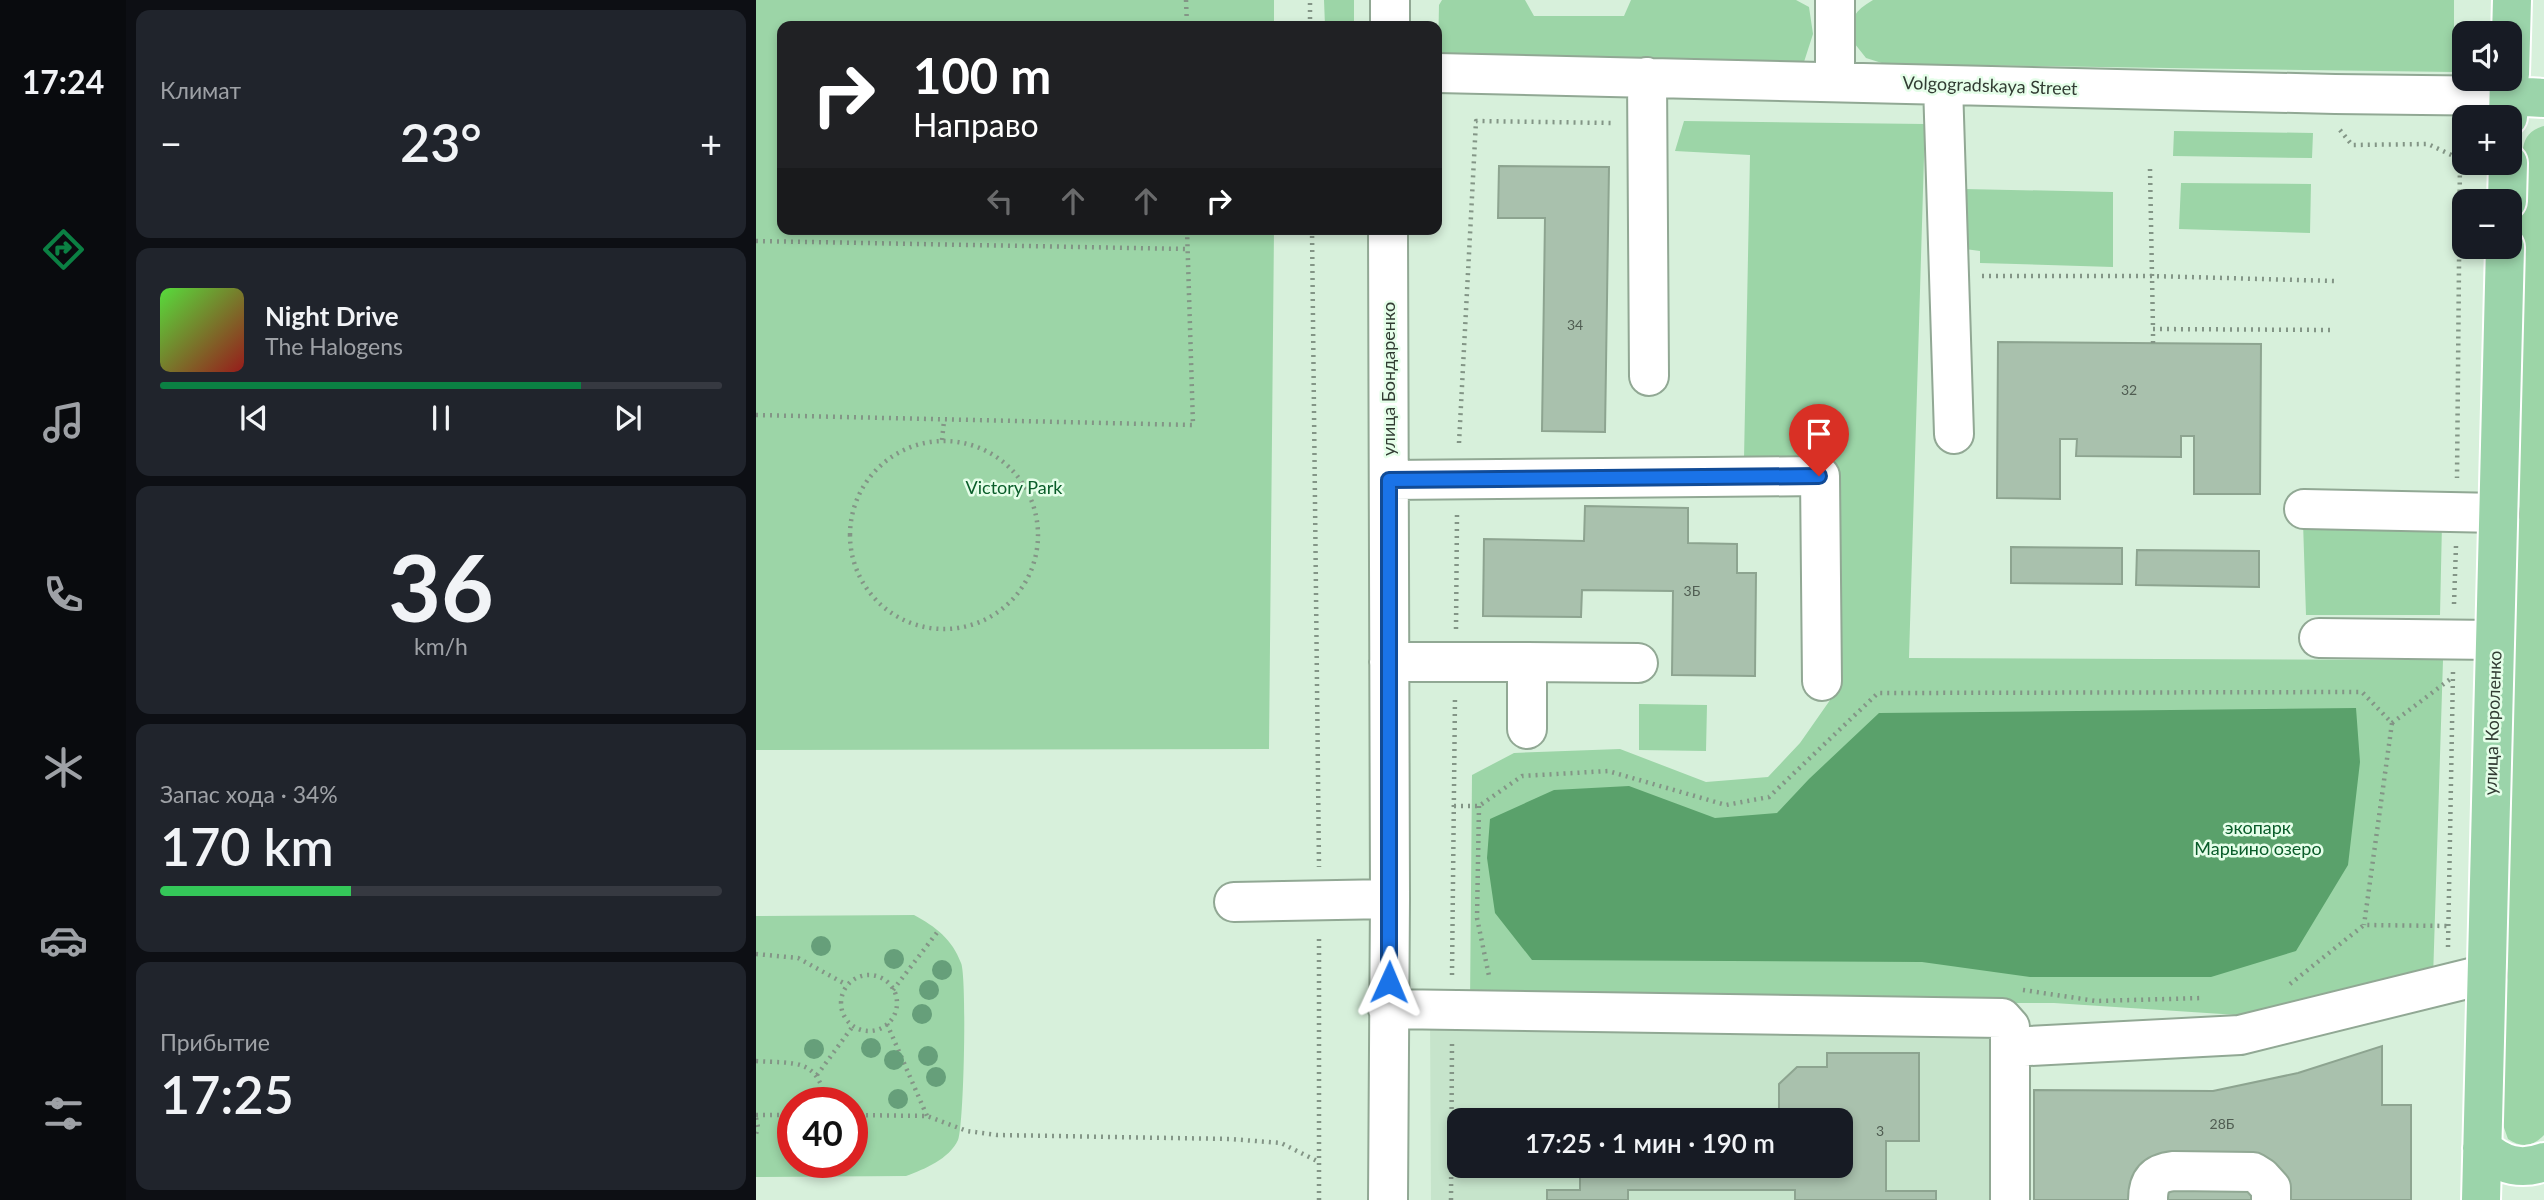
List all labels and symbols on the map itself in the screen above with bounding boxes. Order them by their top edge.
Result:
street label: Volgogradskaya Street [1902,71,2078,99]
street label: улица Бондаренко [1377,302,1399,456]
house number: 34 [1567,316,1583,333]
house number: 32 [2121,381,2137,398]
pin [1789,404,1849,476]
park label: Victory Park [966,476,1063,498]
house number: 3Б [1684,582,1701,599]
street label: улица Короленко [2478,650,2506,796]
park label: экопарк Марьино озеро [2194,816,2322,859]
position arrow [1352,945,1426,1019]
speed limit sign: 40 [777,1087,868,1178]
house number: 28Б [2210,1115,2235,1132]
house number: 3 [1876,1122,1884,1139]

